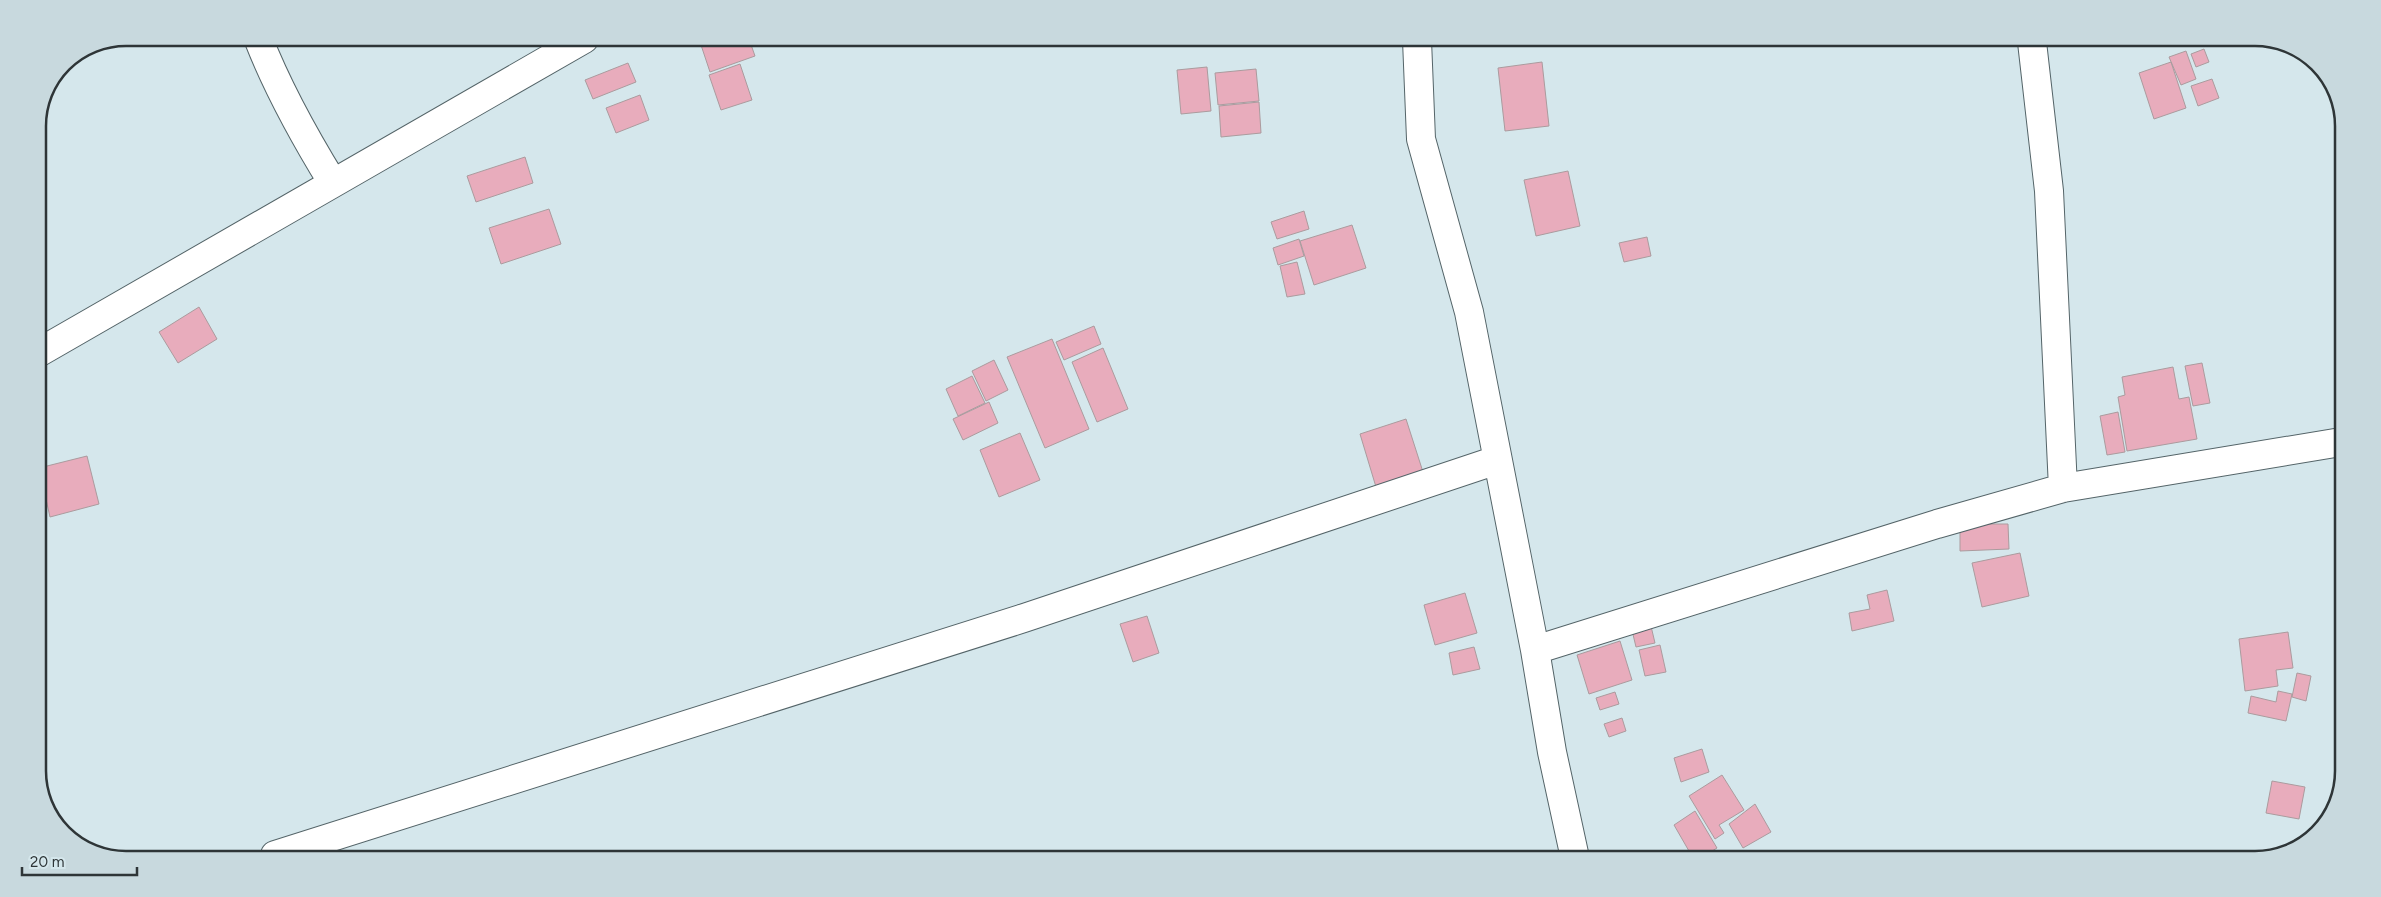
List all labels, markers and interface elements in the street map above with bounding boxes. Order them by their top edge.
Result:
scale bar [22,844,138,876]
text: 20 m [30,853,64,871]

